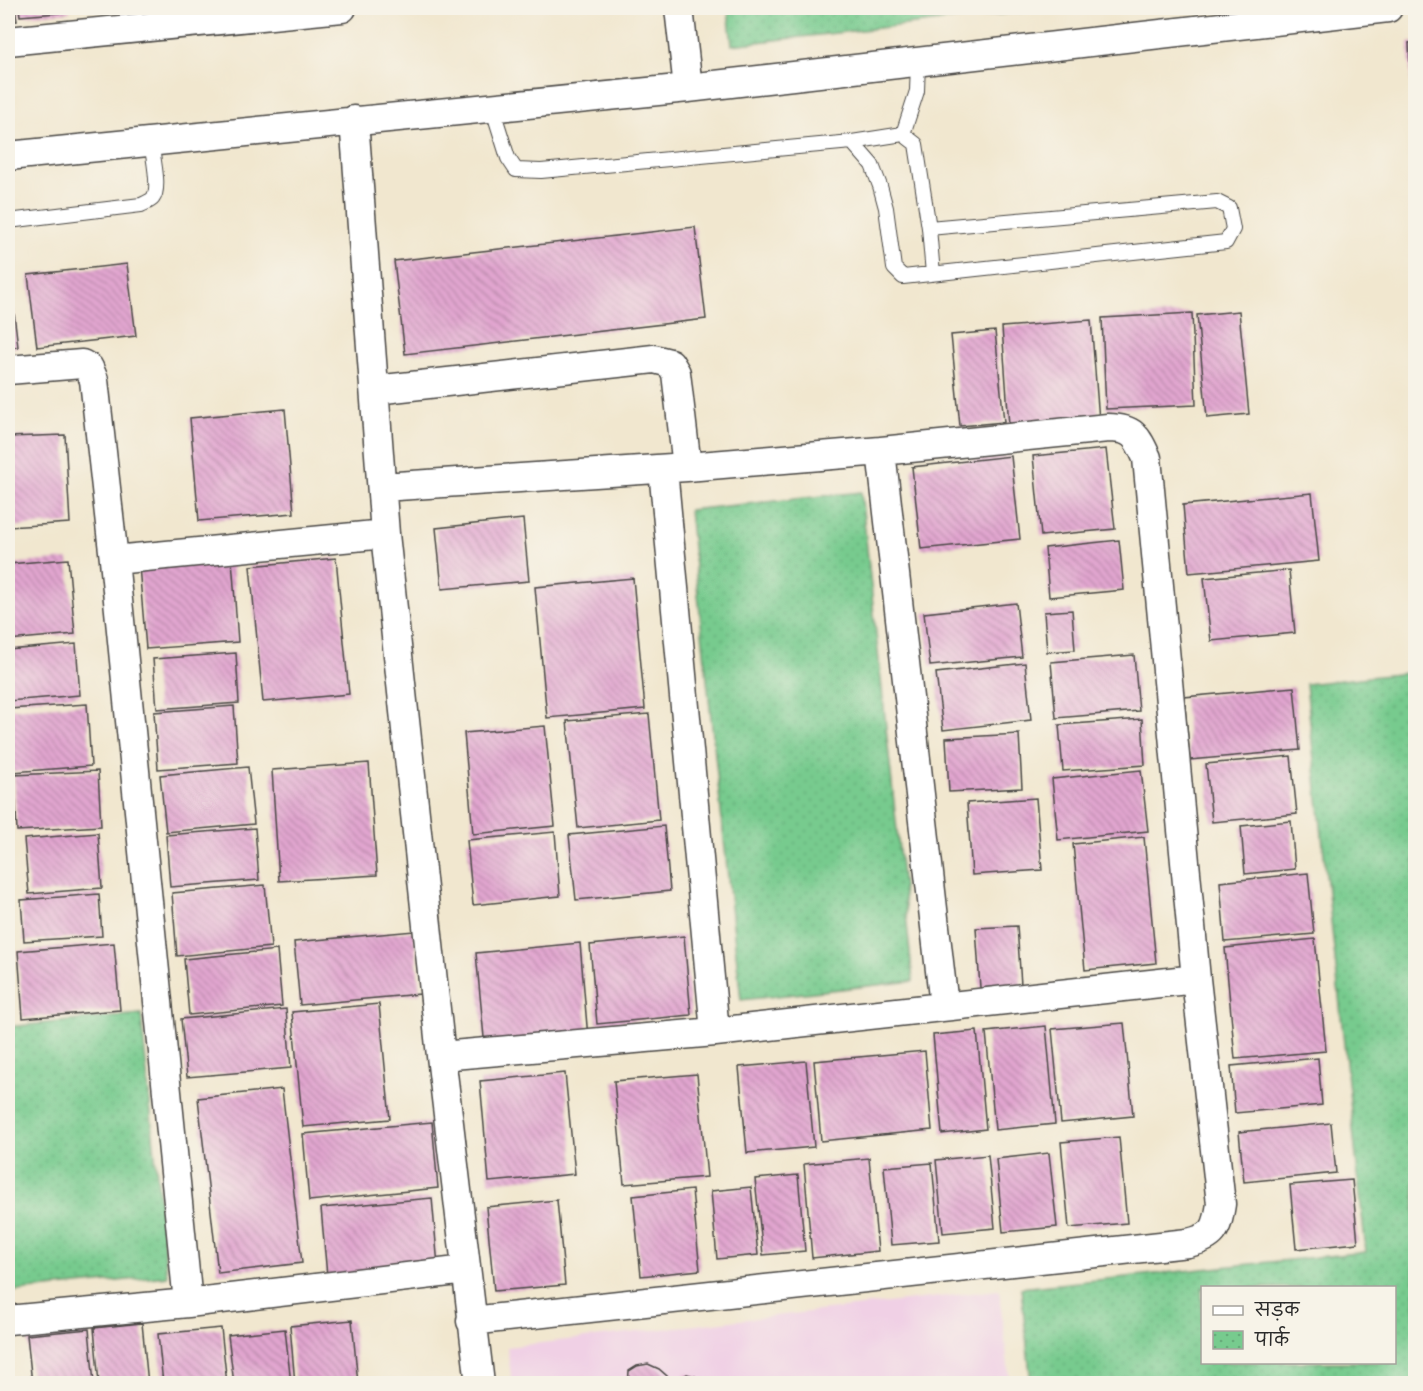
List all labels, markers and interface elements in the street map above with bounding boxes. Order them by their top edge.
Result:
legend [1201,1286,1396,1364]
text: सड़क [1254,1298,1300,1323]
text: पार्क [1254,1326,1290,1353]

